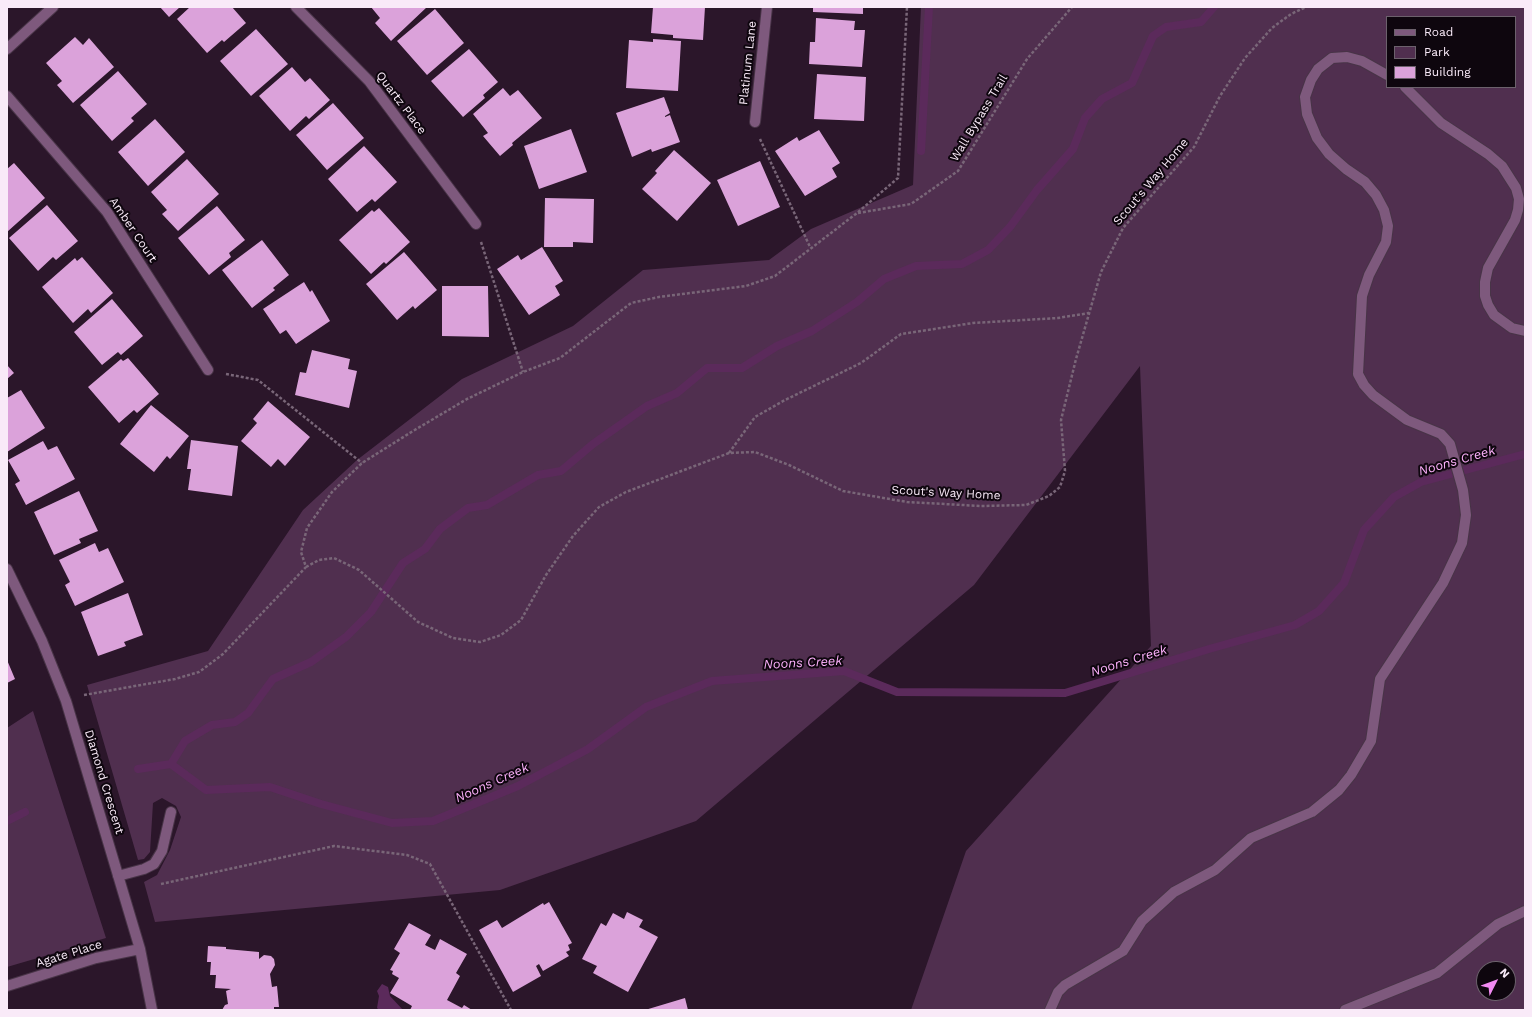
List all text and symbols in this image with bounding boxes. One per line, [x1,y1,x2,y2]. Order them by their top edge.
legend [1386,16,1516,88]
street label: Platinum Lane [736,20,760,106]
text: Road [1424,25,1453,39]
text: Park [1424,45,1450,59]
text: Building [1424,65,1471,79]
street label: Quartz Place [373,69,429,137]
street label: Wall Bypass Trail [947,72,1011,164]
street label: Scout's Way Home [1110,136,1192,228]
street label: Amber Court [106,195,160,265]
water label: Noons Creek [1417,443,1497,479]
street label: Scout's Way Home [891,483,1001,503]
water label: Noons Creek [1089,642,1169,680]
water label: Noons Creek [763,653,843,673]
street label: Diamond Crescent [81,728,127,836]
water label: Noons Creek [453,760,531,806]
street label: Agate Place [34,937,104,971]
north arrow [1476,961,1516,1001]
text: N [1497,966,1512,981]

